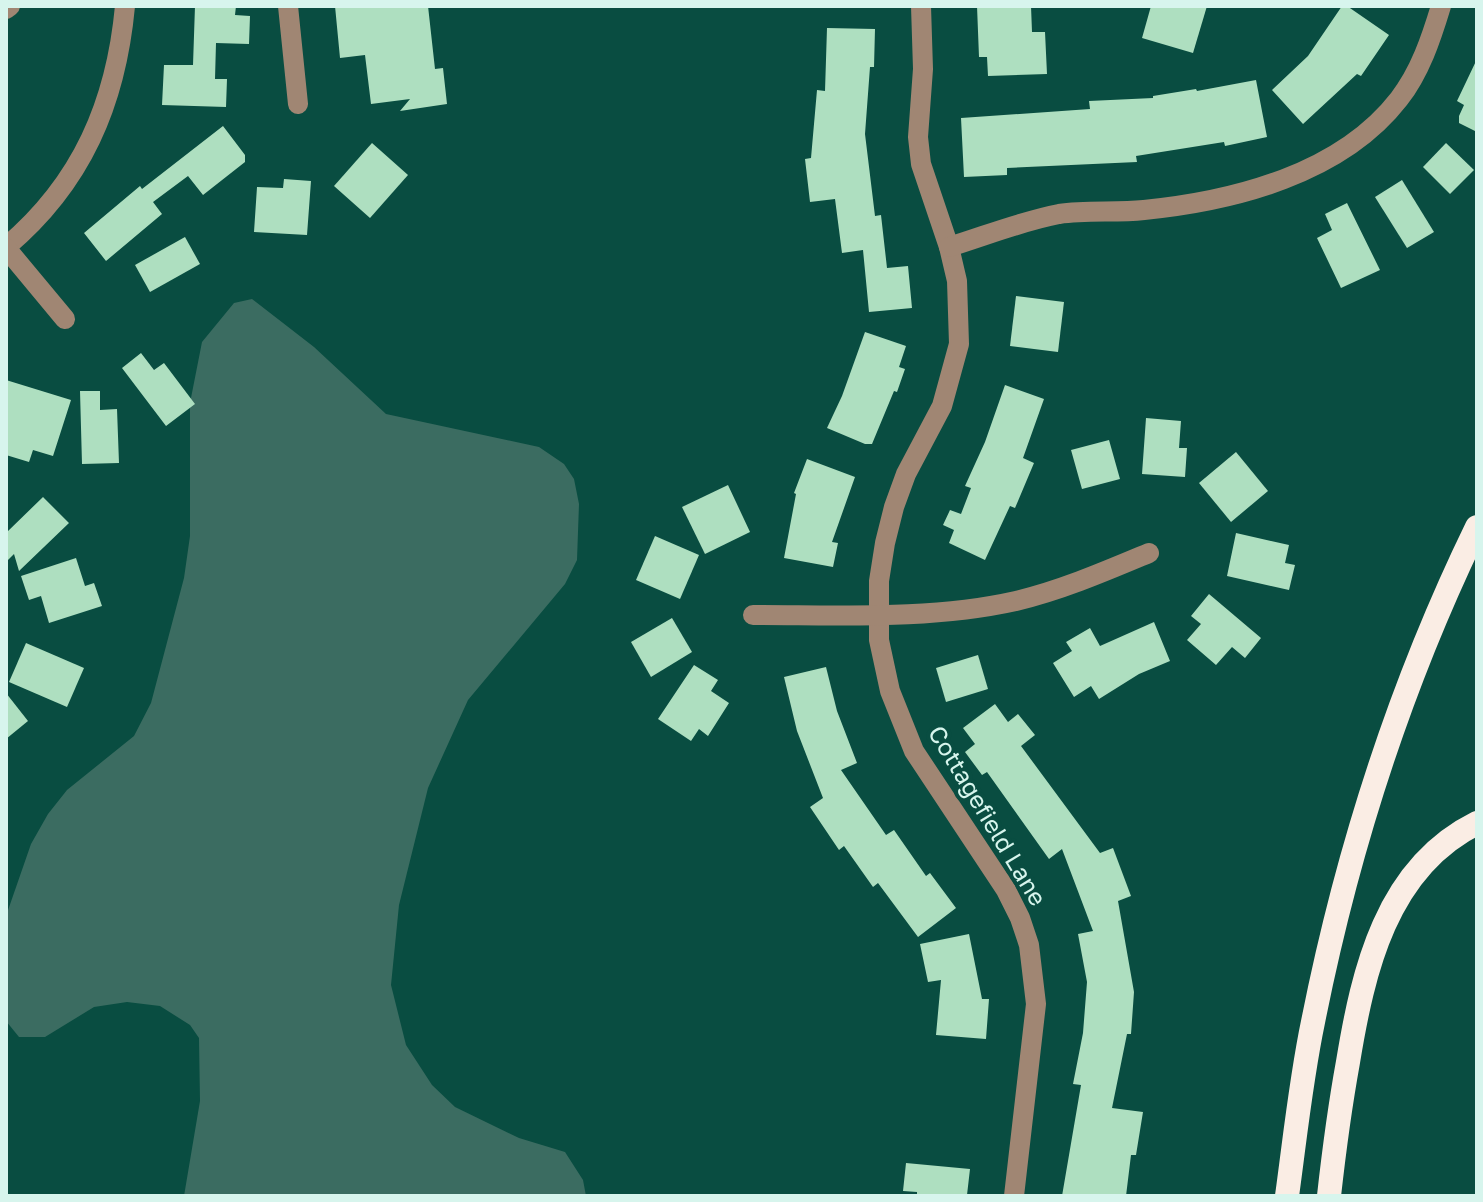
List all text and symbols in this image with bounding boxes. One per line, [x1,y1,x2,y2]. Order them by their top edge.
street label: Cottagefield Lane [923,720,1054,911]

